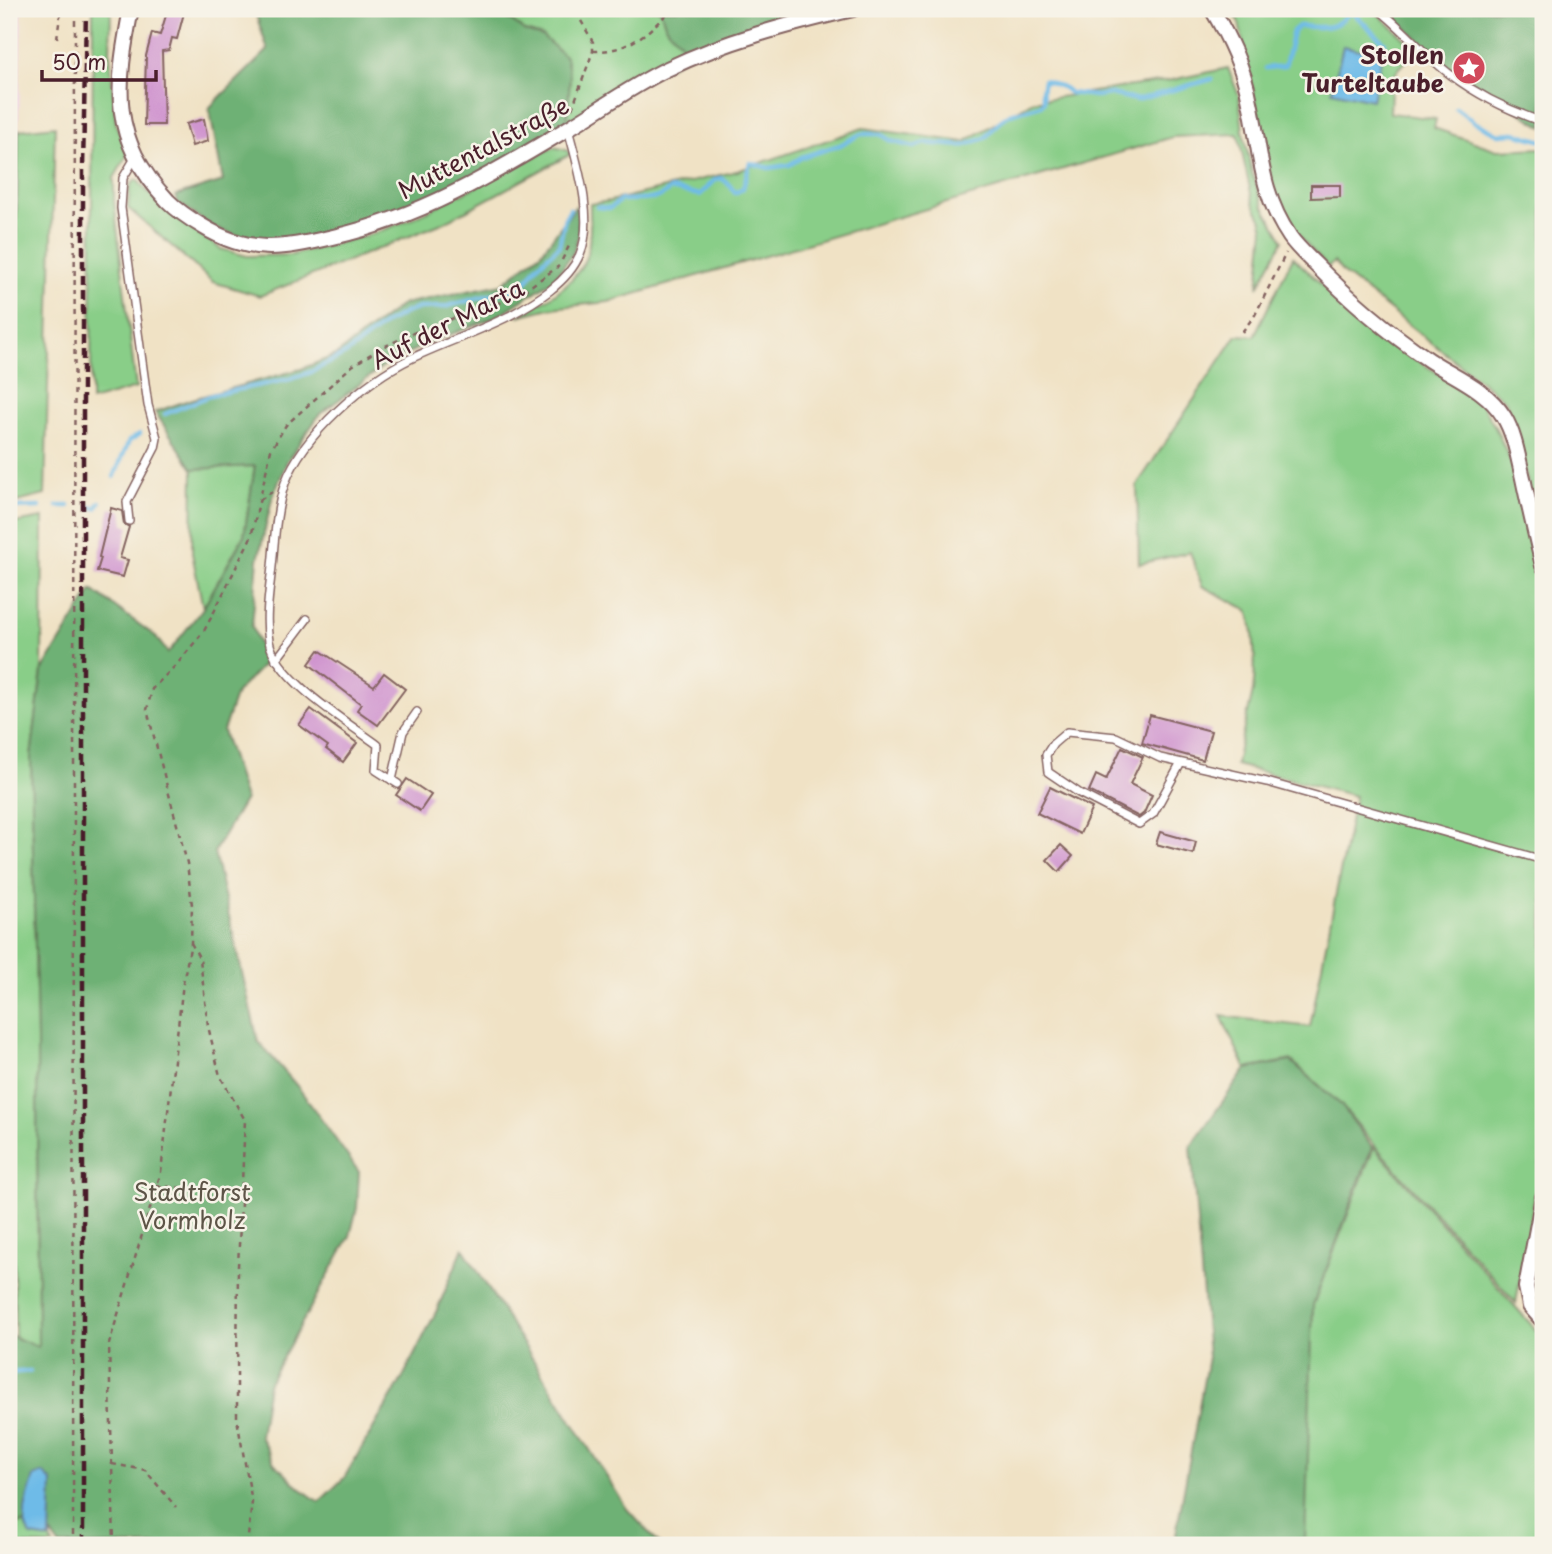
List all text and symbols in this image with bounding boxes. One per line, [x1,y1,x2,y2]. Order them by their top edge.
place label: Stollen Turteltaube [1301,36,1444,100]
scale bar [42,38,156,82]
text: 50 m [52,45,106,77]
place icon: Stollen Turteltaube [1450,49,1488,87]
street label: Muttentalstraße [391,87,575,207]
street label: Auf der Marta [364,269,530,377]
park label: Stadtforst Vormholz [133,1173,251,1237]

